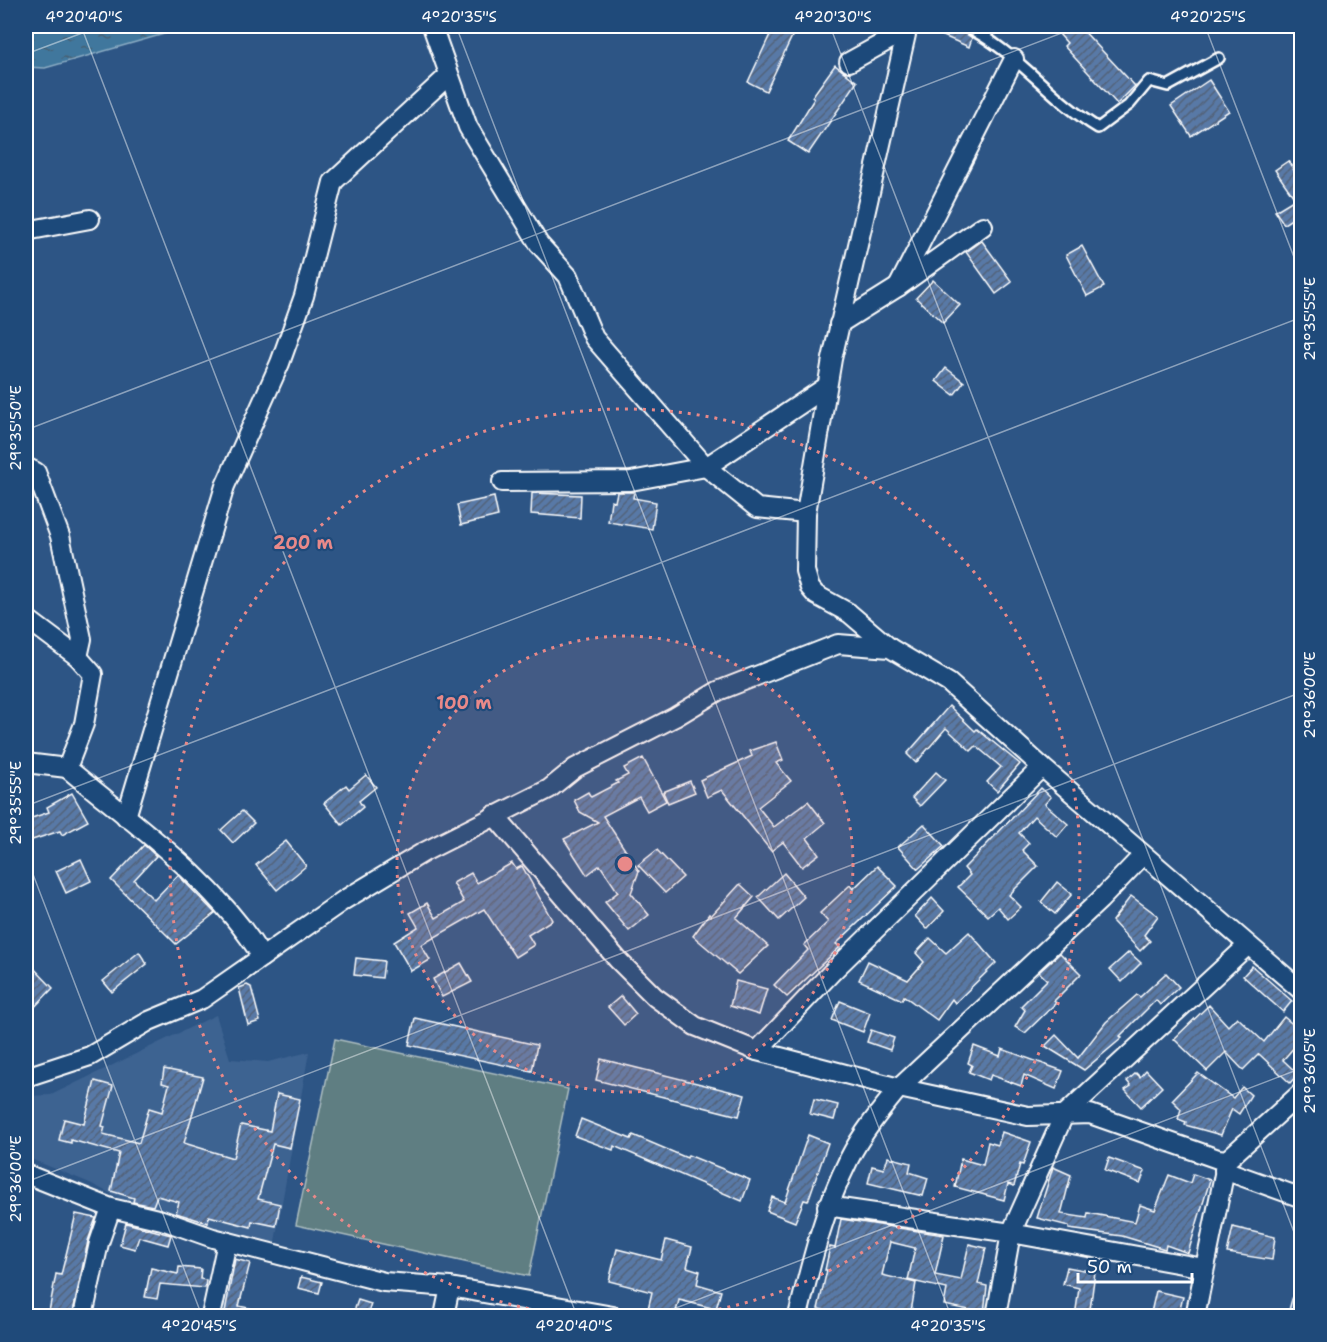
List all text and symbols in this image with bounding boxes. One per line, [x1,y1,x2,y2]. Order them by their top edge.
text: 4°20'40"S [45,7,123,27]
text: 4°20'35"S [421,7,497,27]
text: 4°20'30"S [794,7,872,27]
text: 4°20'25"S [1170,7,1246,27]
text: 29°35'55"E [1300,277,1320,361]
text: 29°35'50"E [6,385,26,471]
text: 200 m [273,531,334,555]
text: 29°36'00"E [1300,651,1320,739]
text: 100 m [436,691,492,715]
text: 29°35'55"E [6,761,26,845]
centre of rings [615,854,635,874]
text: 29°36'05"E [1300,1028,1320,1114]
text: 29°36'00"E [6,1135,26,1223]
scale bar [1078,1246,1192,1284]
text: 50 m [1087,1255,1132,1279]
text: 4°20'45"S [161,1316,237,1336]
text: 4°20'40"S [535,1316,613,1336]
text: 4°20'35"S [910,1316,986,1336]

